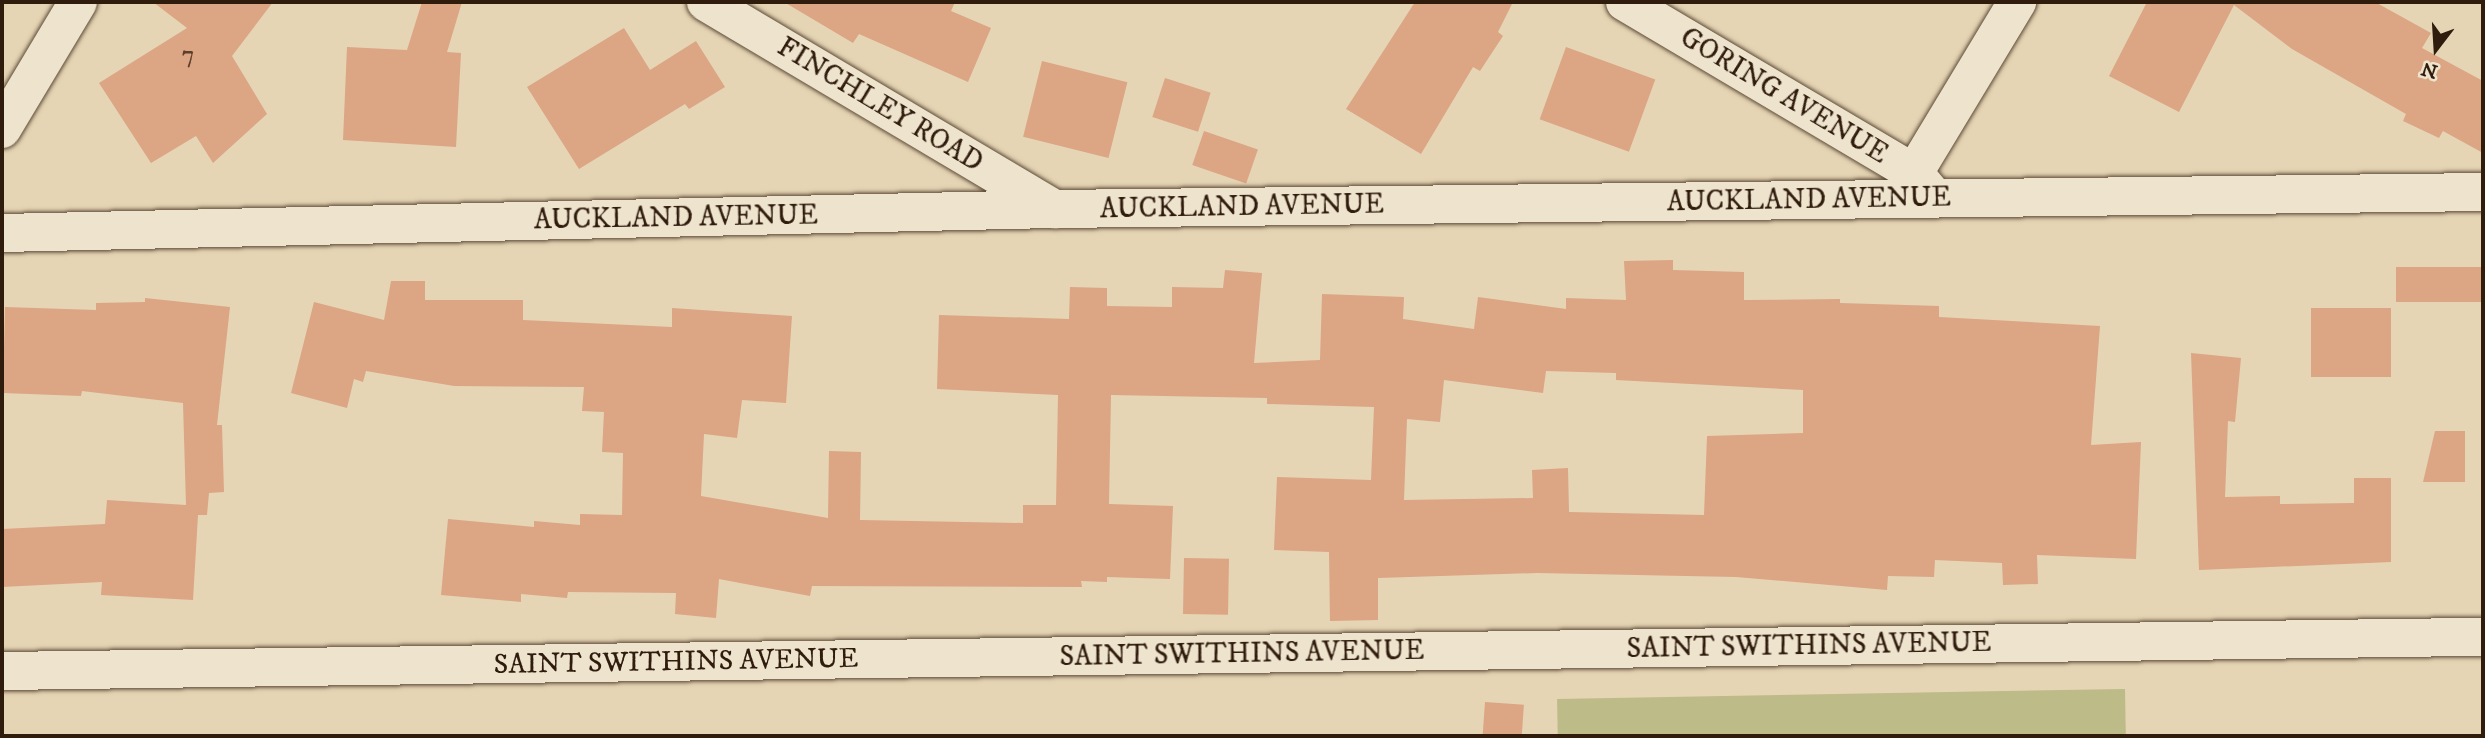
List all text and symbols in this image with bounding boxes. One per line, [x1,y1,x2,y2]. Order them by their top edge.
north arrow [2401,14,2471,84]
street label: GORING AVENUE [1674,21,1894,171]
street label: FINCHLEY ROAD [771,30,989,180]
house number: 7 [182,42,194,70]
text: N [2419,56,2441,83]
street label: AUCKLAND AVENUE [1667,181,1951,219]
street label: AUCKLAND AVENUE [1100,188,1384,226]
street label: AUCKLAND AVENUE [534,199,818,237]
street label: SAINT SWITHINS AVENUE [1626,626,1992,666]
street label: SAINT SWITHINS AVENUE [1059,634,1425,674]
street label: SAINT SWITHINS AVENUE [493,642,859,682]

